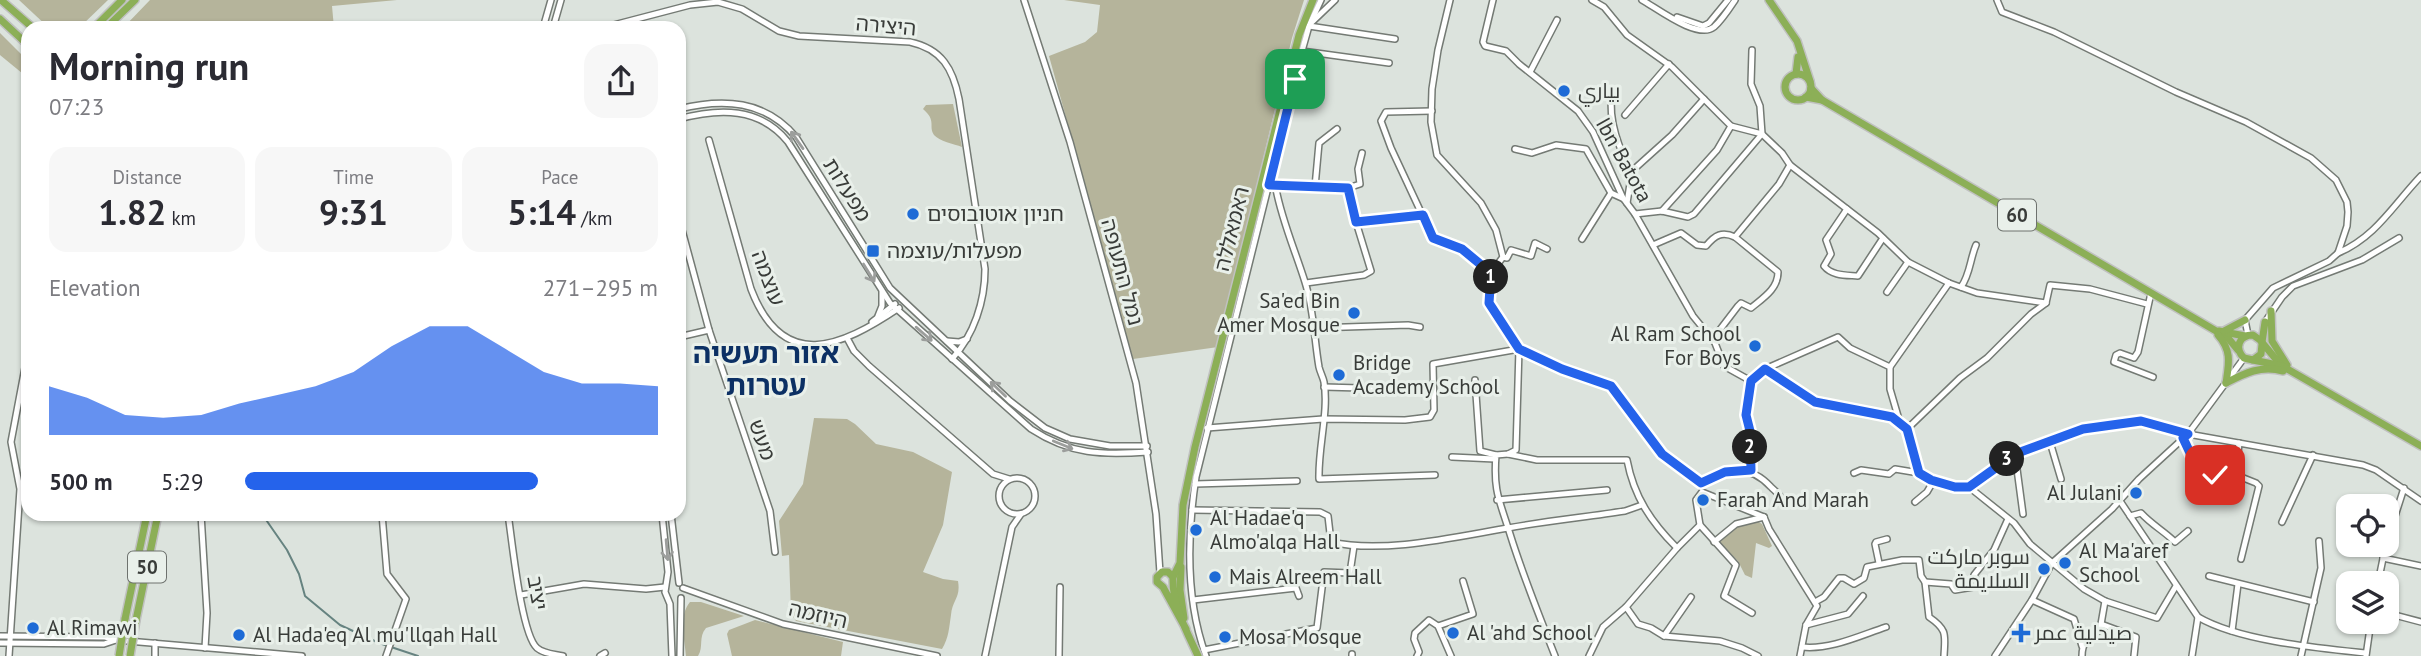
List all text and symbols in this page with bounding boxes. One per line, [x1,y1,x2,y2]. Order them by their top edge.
street label: היצירה [855,9,917,42]
text: Morning run [49,41,249,90]
button: share [584,44,658,118]
pin [1265,49,1325,109]
icon: arrive [1276,60,1314,98]
place label: بياري [1578,77,1620,107]
marker: بياري [1556,83,1572,99]
text: 07:23 [49,92,104,121]
street label: Ibn Batota [1590,113,1659,207]
one-way arrow [790,131,804,150]
street label: מפעלות [817,153,877,227]
text: Distance [112,165,182,189]
text: Time [333,165,374,189]
text: Pace [541,165,578,189]
street label: ראמאללה [1208,184,1255,274]
text: 1.82 [98,189,166,235]
text: 9:31 [319,189,388,235]
text: 5:14 [507,189,576,235]
place label: חניון אוטובוסים [927,200,1064,227]
road number: 60 [1998,200,2036,230]
text: km [166,206,196,230]
text: /km [576,206,612,230]
marker: חניון אוטובוסים [905,206,921,222]
street label: נמל התעופה [1095,216,1150,328]
place label: מפעלות/עוצמה [887,237,1022,264]
marker: מפעלות/עוצמה [865,243,881,259]
street label: עוצמה [746,246,791,309]
pin: 1 [1474,260,1508,294]
one-way arrow [863,262,877,282]
text: 1 [1485,264,1496,288]
text: Elevation [49,273,141,302]
text: 271–295 m [543,273,658,302]
place label: Sa'ed Bin Amer Mosque [1217,287,1340,338]
marker: Sa'ed Bin Amer Mosque [1346,305,1362,321]
place label: Al Ram School For Boys [1611,320,1741,371]
one-way arrow [915,326,933,342]
district label: אזור תעשיה עטרות [693,334,839,403]
marker: Al Ram School For Boys [1747,338,1763,354]
place label: Bridge Academy School [1353,349,1499,400]
marker: Bridge Academy School [1331,367,1347,383]
one-way arrow [989,381,1007,397]
street label: מעש [743,416,782,464]
pin: 2 [1732,430,1768,464]
text: 2 [1744,434,1755,458]
one-way arrow [1052,440,1073,453]
pin: 3 [1990,442,2024,476]
pin [2185,445,2245,505]
text: 3 [2001,446,2012,470]
icon: check [2196,456,2234,494]
text: 500 m [49,467,112,496]
text: 5:29 [161,467,204,496]
place label: Al Julani [2047,479,2122,506]
marker: Al Julani [2128,485,2144,501]
place label: Farah And Marah [1717,486,1869,513]
marker: Farah And Marah [1695,492,1711,508]
map controls [2336,494,2399,634]
button: locate [2336,494,2399,557]
place label: Al Hadae'q Almo'alqa Hall [1210,504,1340,555]
marker: Al Hadae'q Almo'alqa Hall [1188,522,1204,538]
place label: Al Ma'aref School [2079,537,2169,588]
one-way arrow [660,538,673,560]
place label: سوبر ماركت السلايمة [1927,543,2030,594]
road number: 50 [128,552,166,582]
marker: Al Ma'aref School [2057,555,2073,571]
marker: سوبر ماركت السلايمة [2036,561,2052,577]
place label: Mais Alreem Hall [1229,563,1382,590]
marker: Mais Alreem Hall [1207,569,1223,585]
button: layers [2336,571,2399,634]
street label: יציב [521,574,554,612]
street label: היוזמה [786,595,850,634]
place label: Al Rimawi [47,614,138,641]
place label: Al 'ahd School [1467,619,1592,646]
place label: صيدلية عمر [2034,619,2132,646]
marker: Al Rimawi [25,620,41,636]
place label: Al Hada'eq Al mu'llqah Hall [253,621,497,648]
place label: Mosa Mosque [1239,623,1362,650]
marker: Al 'ahd School [1445,625,1461,641]
marker: صيدلية عمر [2013,625,2029,641]
marker: Al Hada'eq Al mu'llqah Hall [231,627,247,643]
marker: Mosa Mosque [1217,629,1233,645]

